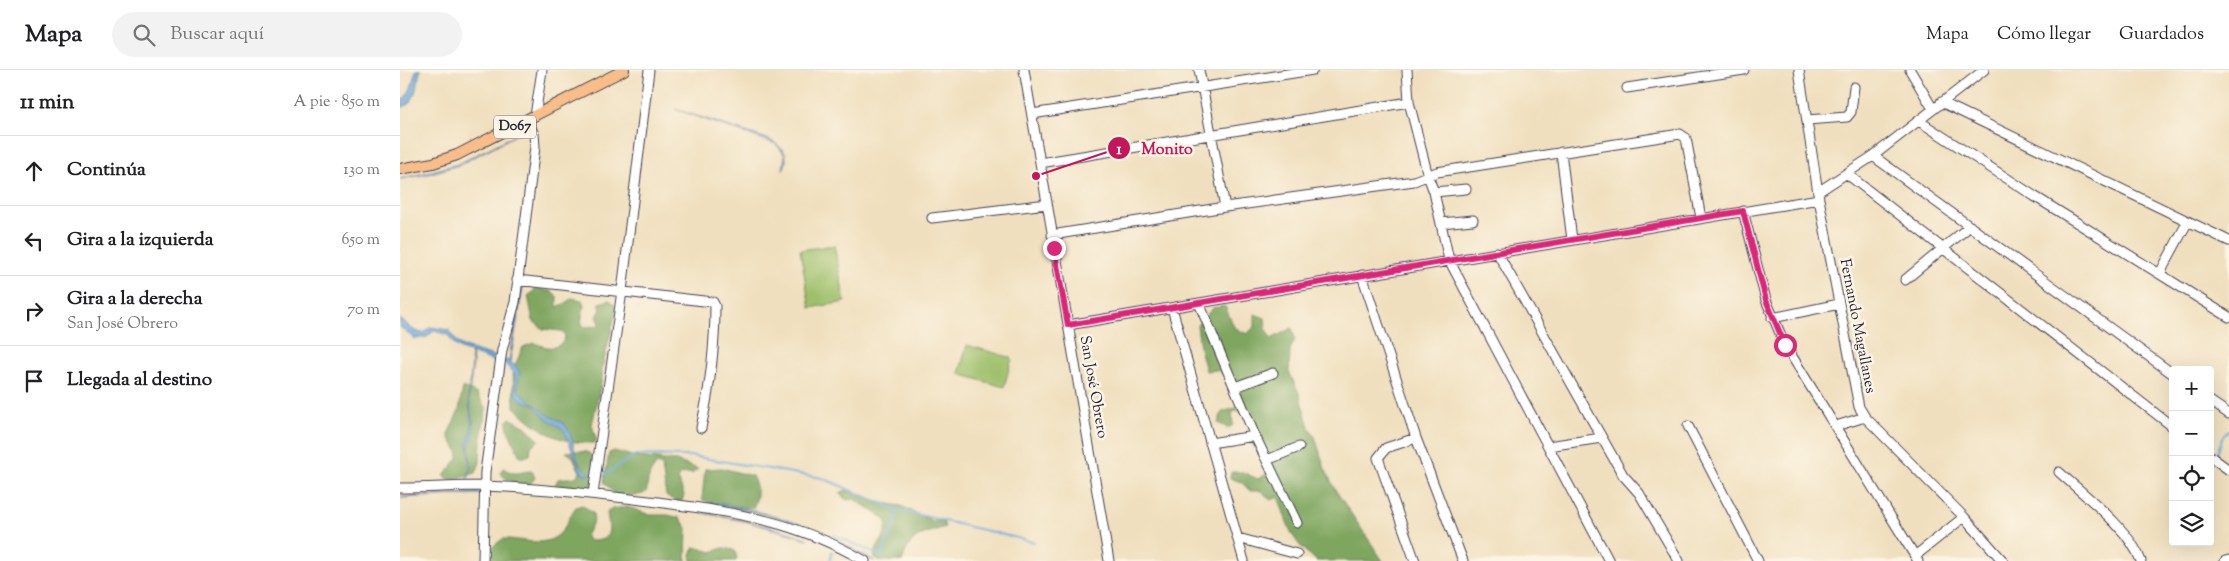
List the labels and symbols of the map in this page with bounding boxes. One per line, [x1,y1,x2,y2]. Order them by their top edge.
road number: D067 [494,116,536,138]
callout: Monito [1107,133,1203,164]
text: Monito [1141,139,1193,162]
text: 1 [1116,140,1122,161]
route end [1043,237,1066,260]
street label: Fernando Magallanes [1834,257,1880,395]
street label: San José Obrero [1074,334,1112,440]
route start [1774,334,1797,357]

